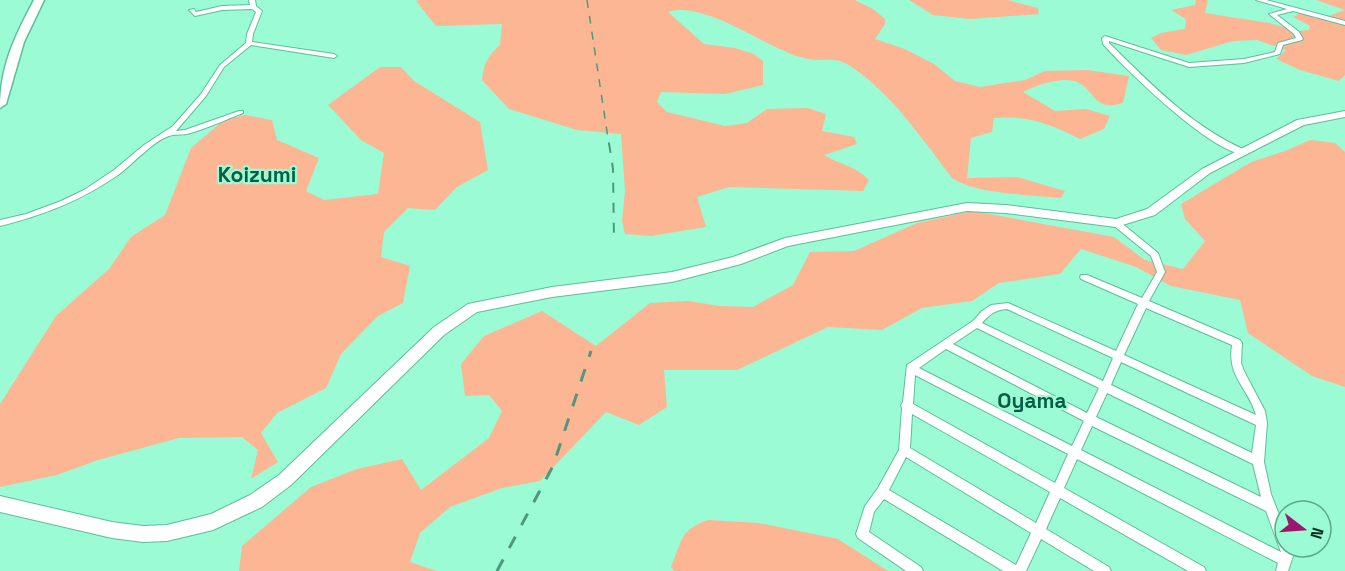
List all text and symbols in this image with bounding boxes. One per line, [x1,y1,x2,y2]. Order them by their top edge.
district label: Koizumi [218,161,296,188]
district label: Oyama [997,387,1067,414]
north arrow [1273,499,1333,559]
text: N [1305,525,1328,541]

